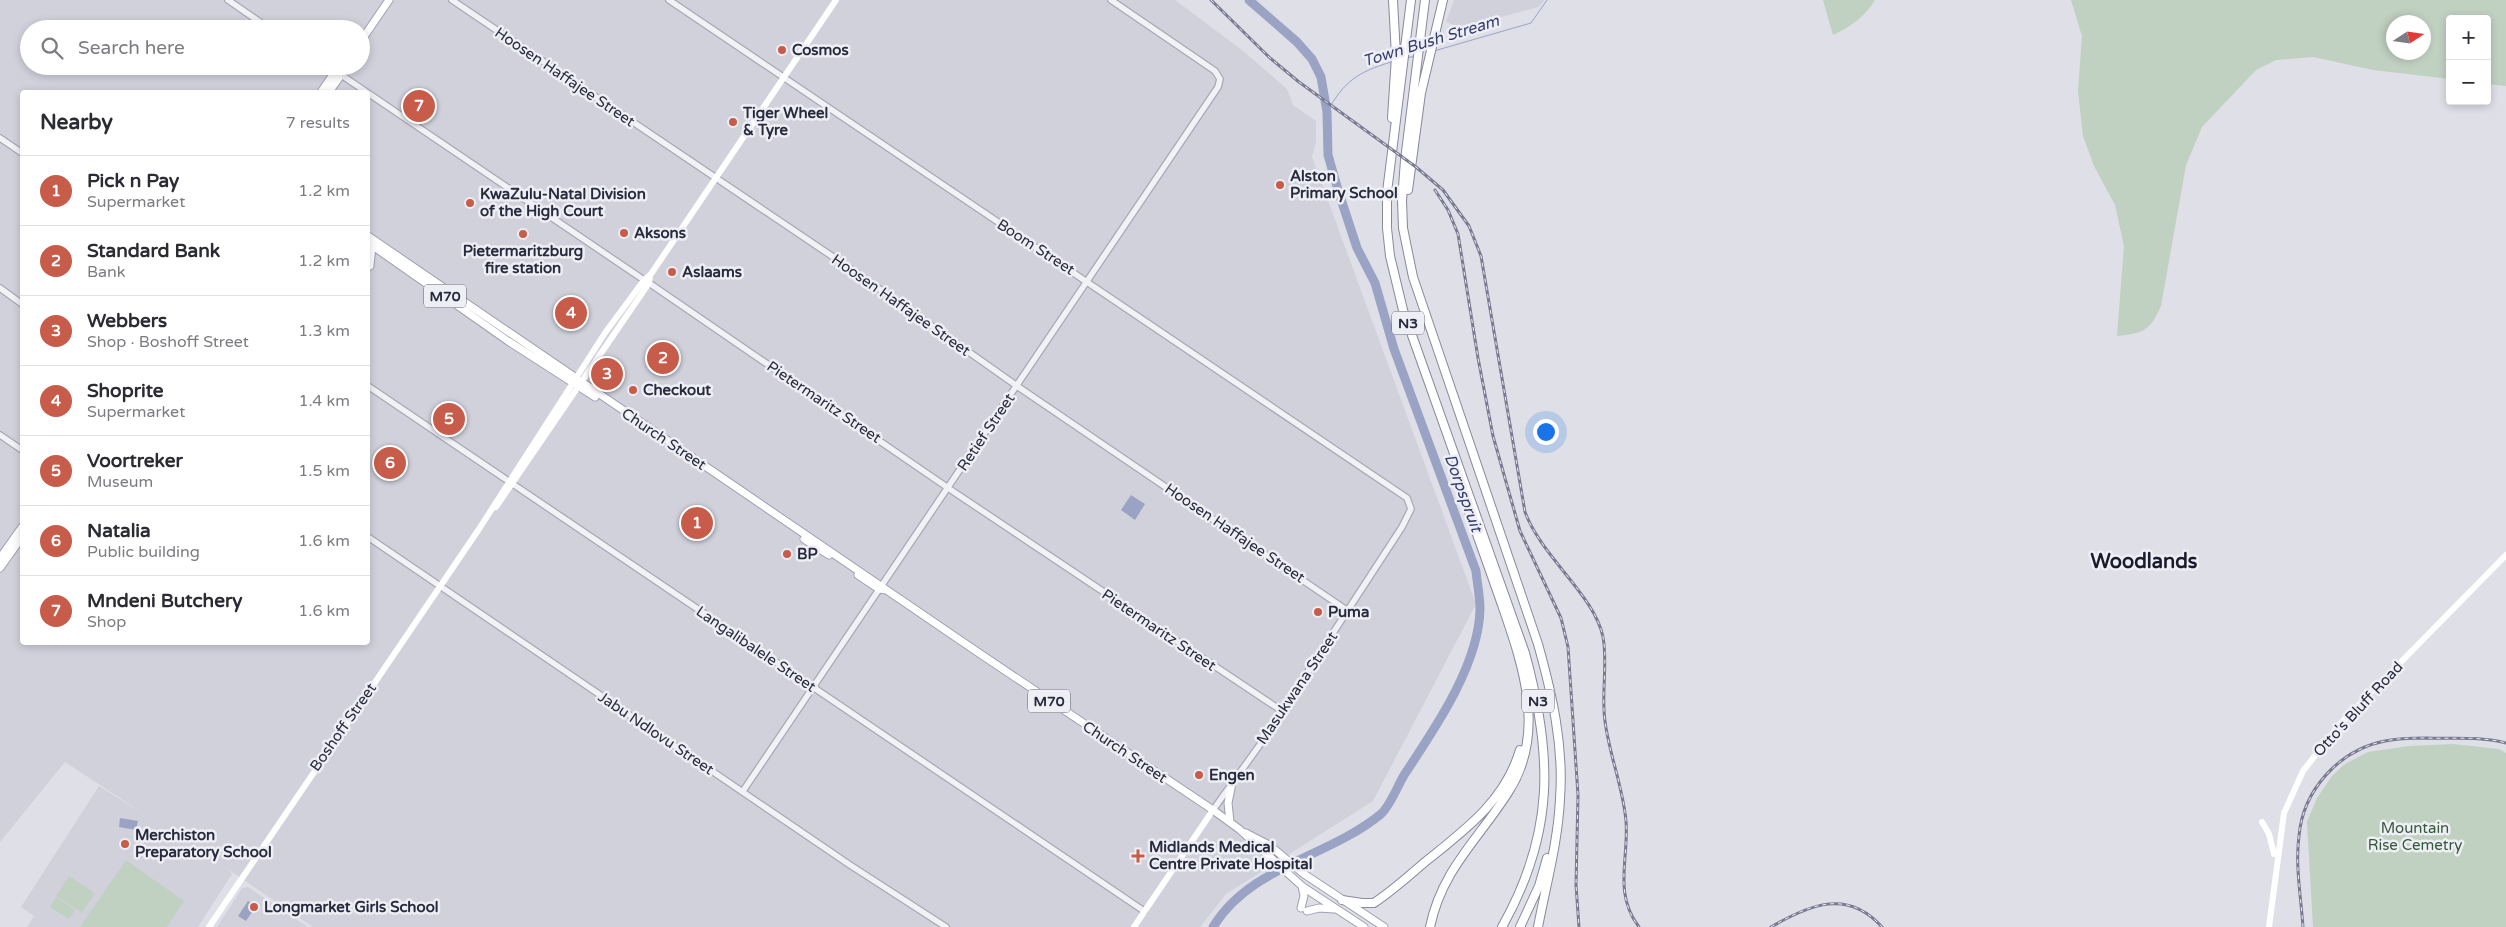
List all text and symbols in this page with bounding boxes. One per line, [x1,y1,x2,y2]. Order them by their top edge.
water label: Town Bush Stream [1360,11,1502,71]
north arrow [2386,15,2431,60]
map controls [2446,15,2491,105]
button: + [2446,15,2491,60]
search box [20,20,370,75]
street label: Hoosen Haffajee Street [492,23,639,131]
icon: search [38,34,66,62]
text: Search here [78,37,185,59]
place label: Cosmos [792,41,849,59]
marker: Cosmos [776,44,788,56]
button: − [2446,60,2491,105]
pin: 7 [403,87,435,125]
place label: Tiger Wheel & Tyre [742,104,828,140]
text: Nearby [40,110,113,135]
text: 7 results [286,113,350,133]
marker: Tiger Wheel & Tyre [727,116,739,128]
place label: Alston Primary School [1290,167,1398,203]
text: Pick n Pay [87,170,179,192]
marker: Alston Primary School [1274,179,1286,191]
text: 1 [51,181,61,201]
text: 1.2 km [298,181,350,201]
place label: KwaZulu-Natal Division of the High Court [480,185,646,221]
text: Supermarket [87,192,185,212]
marker: KwaZulu-Natal Division of the High Court [464,197,476,209]
street label: Boom Street [994,215,1078,279]
place label: Aksons [634,224,686,242]
marker: Aksons [618,227,630,239]
marker: Pietermaritzburg fire station [517,228,529,240]
text: Standard Bank [87,240,220,262]
place label: Pietermaritzburg fire station [463,242,583,277]
street label: Hoosen Haffajee Street [828,250,974,360]
text: 2 [51,251,61,271]
text: 1.2 km [298,251,350,271]
text: Bank [87,262,126,282]
place label: Aslaams [682,263,742,281]
marker: Aslaams [666,266,678,278]
road number: M70 [424,284,466,308]
pin: 4 [555,294,587,332]
text: Webbers [87,310,167,332]
road number: N3 [1392,312,1424,334]
text: 3 [51,321,61,341]
text: 1.3 km [298,321,350,341]
text: Shop · Boshoff Street [87,332,249,352]
pin: 2 [647,339,679,377]
pin: 3 [591,355,623,393]
street label: Pietermaritz Street [764,357,885,447]
text: Shoprite [87,380,164,402]
place label: Checkout [643,381,711,399]
marker: Checkout [627,384,639,396]
street label: Retief Street [953,390,1019,474]
text: 4 [51,391,61,411]
text: 1.4 km [298,391,350,411]
pin: 5 [433,400,465,438]
text: Supermarket [87,402,185,422]
street label: Church Street [618,404,710,474]
your location [1533,419,1559,445]
pin: 6 [374,444,406,482]
text: Voortreker [87,450,183,472]
water label: Dorpspruit [1440,451,1487,536]
text: 5 [51,461,61,481]
text: 1.5 km [298,461,350,481]
text: Museum [87,472,153,492]
street label: Hoosen Haffajee Street [1162,479,1309,587]
pin: 1 [681,504,713,542]
text: Natalia [87,520,151,542]
text: 6 [51,531,61,551]
text: 1.6 km [298,531,350,551]
text: Public building [87,542,200,562]
place label: BP [797,545,817,563]
marker: BP [781,548,793,560]
district label: Woodlands [2091,550,2198,574]
street label: Pietermaritz Street [1099,585,1220,675]
text: Mndeni Butchery [87,590,242,612]
text: 7 [51,601,61,621]
text: 1.6 km [298,601,350,621]
street label: Langalibalele Street [693,602,820,696]
place label: Puma [1328,603,1369,621]
marker: Puma [1312,606,1324,618]
text: Shop [87,612,126,632]
street label: Masukwana Street [1253,628,1342,748]
street label: Otto's Bluff Road [2309,658,2407,760]
street label: Boshoff Street [306,679,380,774]
street label: Jabu Ndlovu Street [595,688,718,779]
road number: M70 [1028,689,1070,712]
road number: N3 [1522,689,1554,712]
street label: Church Street [1079,717,1171,787]
place label: Engen [1209,766,1255,785]
marker: Engen [1193,769,1205,781]
park label: Mountain Rise Cemetry [2368,819,2462,854]
place label: Merchiston Preparatory School [135,826,272,862]
marker: Merchiston Preparatory School [119,838,131,850]
place label: Midlands Medical Centre Private Hospital [1149,838,1312,874]
marker: Midlands Medical Centre Private Hospital [1131,849,1145,863]
place label: Longmarket Girls School [264,898,438,917]
marker: Longmarket Girls School [248,901,260,913]

